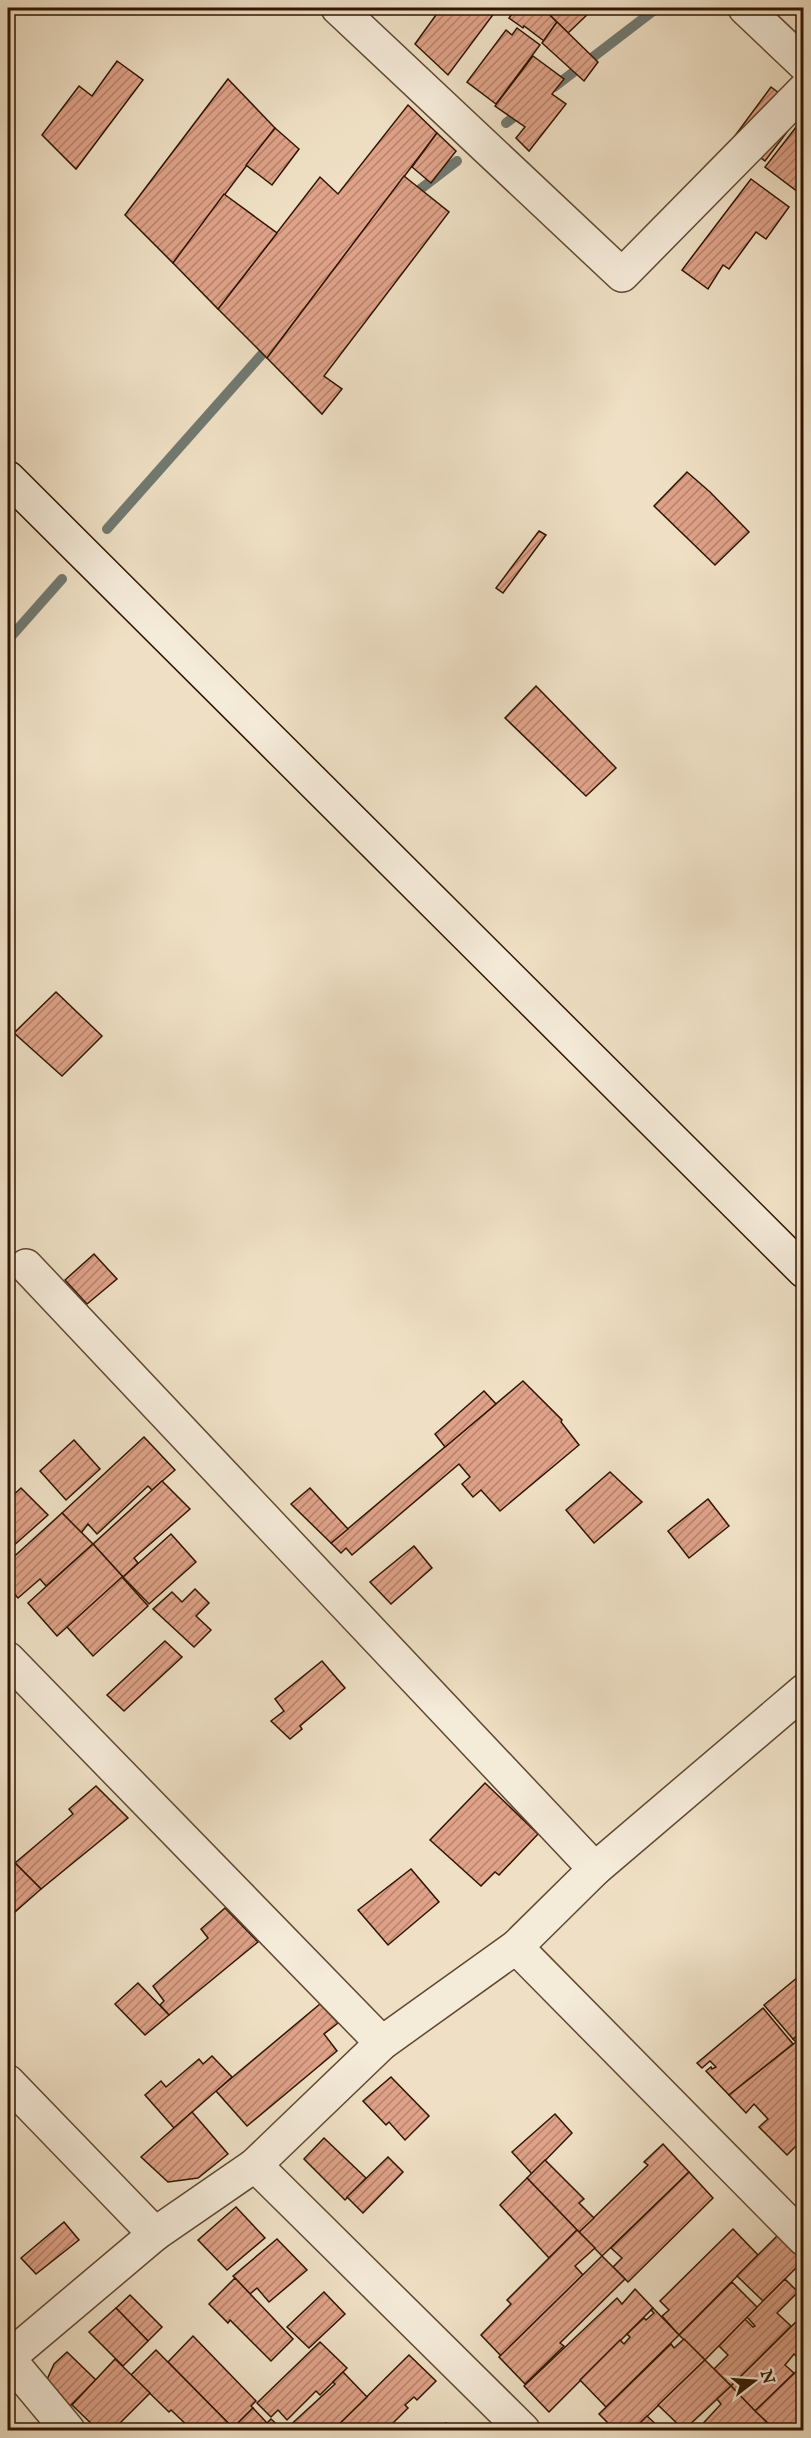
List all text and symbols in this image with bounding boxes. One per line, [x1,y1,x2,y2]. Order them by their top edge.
north arrow [724,2351,784,2411]
text: N [755,2367,778,2387]

